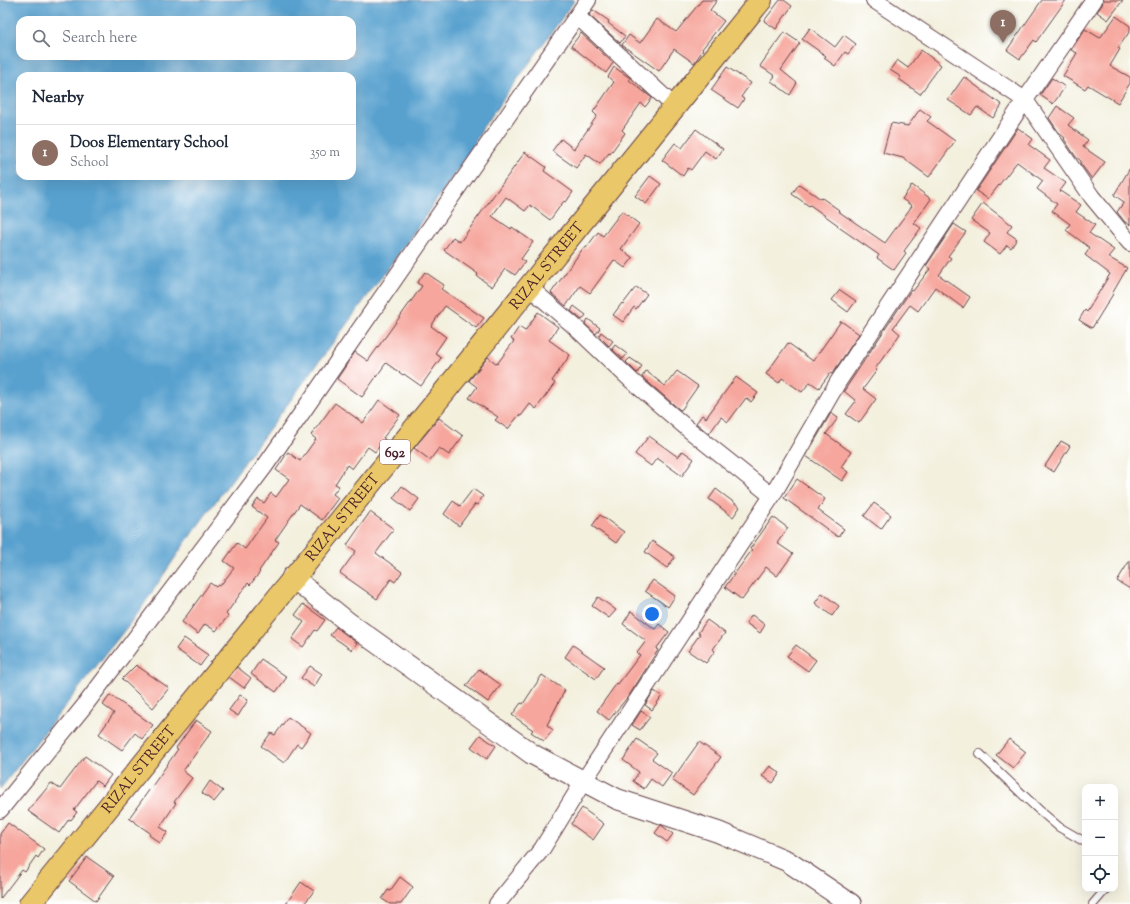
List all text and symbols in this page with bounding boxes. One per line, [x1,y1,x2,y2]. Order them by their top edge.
pin: 1 [990,10,1016,43]
search box [16,16,356,60]
icon: search [30,27,52,49]
text: Search here [62,28,137,49]
text: Nearby [32,86,84,110]
text: Doos Elementary School [70,133,228,154]
text: 1 [43,144,47,162]
text: 350 m [310,144,340,162]
text: School [70,154,109,172]
street label: RIZAL STREET [505,218,590,315]
road number: 692 [380,440,410,464]
street label: RIZAL STREET [301,469,386,567]
your location [642,604,662,624]
street label: RIZAL STREET [98,721,182,819]
map controls [1082,784,1118,892]
button: + [1082,784,1118,820]
button: − [1082,820,1118,856]
button: locate [1082,856,1118,892]

